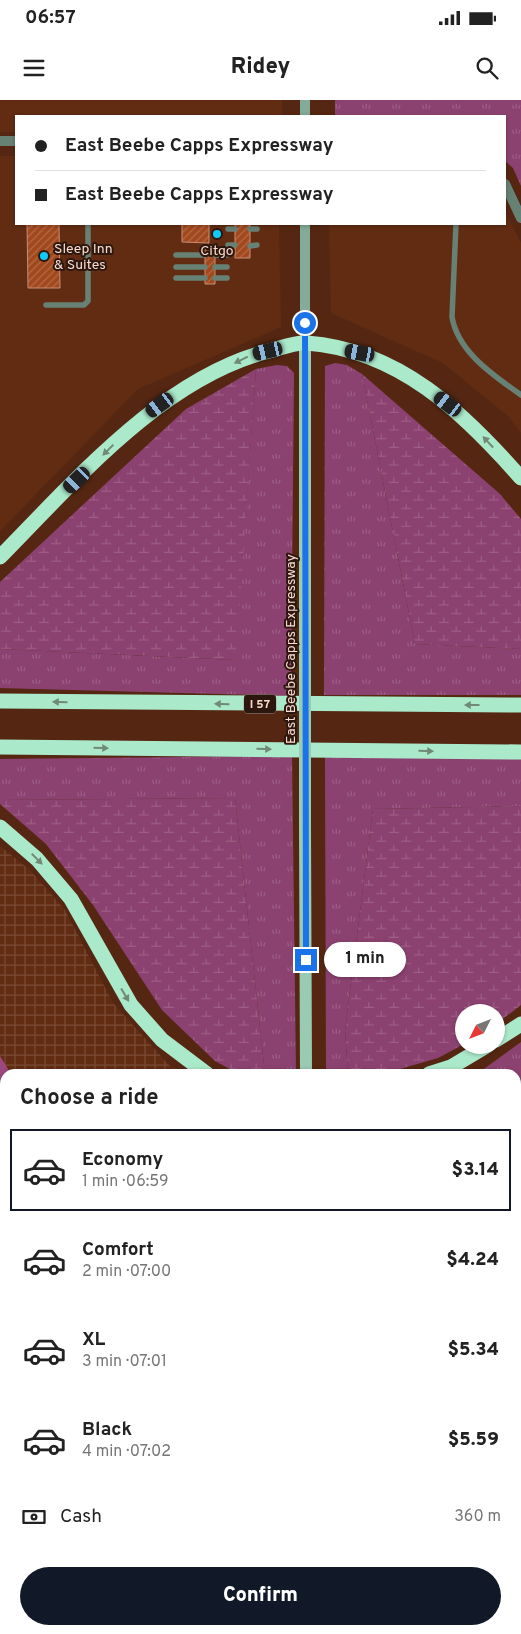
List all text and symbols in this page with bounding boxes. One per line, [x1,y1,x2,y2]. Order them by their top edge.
text: 06:57 [25,6,76,30]
icon: menu [20,54,48,82]
text: Ridey [231,54,290,81]
icon: search [473,54,501,82]
text: East Beebe Capps Expressway [65,134,333,158]
text: East Beebe Capps Expressway [65,183,333,207]
marker: Citgo [211,228,223,240]
place label: Sleep Inn & Suites [54,241,113,274]
place label: Citgo [200,243,234,260]
marker: Sleep Inn & Suites [38,250,50,262]
route start [294,312,316,334]
car [251,340,284,362]
car [343,343,376,363]
one-way arrow [234,356,248,364]
car [431,389,464,419]
car [143,390,176,420]
one-way arrow [482,437,494,449]
one-way arrow [102,444,114,456]
car [60,464,93,496]
street label: East Beebe Capps Expressway [283,554,300,744]
road number: I 57 [244,694,276,714]
one-way arrow [52,698,68,706]
one-way arrow [214,700,230,708]
one-way arrow [464,701,480,709]
one-way arrow [93,744,109,752]
one-way arrow [256,745,272,753]
one-way arrow [418,747,434,755]
one-way arrow [30,853,42,865]
callout: 1 min [324,942,406,978]
route end [295,949,317,971]
text: 1 min [345,949,385,969]
one-way arrow [121,988,130,1001]
north arrow [455,1004,505,1054]
map controls [455,1004,505,1054]
text: Choose a ride [20,1085,158,1112]
icon: car [22,1148,67,1193]
text: Economy [82,1148,163,1172]
text: $3.14 [452,1158,499,1182]
text: 1 min · 06:59 [82,1172,169,1192]
icon: car [22,1238,67,1283]
text: Comfort [82,1238,154,1262]
text: $4.24 [446,1248,499,1272]
text: 2 min · 07:00 [82,1262,171,1282]
icon: car [22,1328,67,1373]
text: XL [82,1328,105,1352]
text: $5.34 [447,1338,499,1362]
text: 3 min · 07:01 [82,1352,167,1372]
icon: car [22,1418,67,1463]
text: Black [82,1418,132,1442]
text: $5.59 [448,1428,499,1452]
text: 4 min · 07:02 [82,1442,171,1462]
icon: cash [20,1503,48,1531]
text: Cash [60,1505,102,1529]
text: 360 m [454,1507,501,1527]
button: Confirm [20,1567,501,1625]

